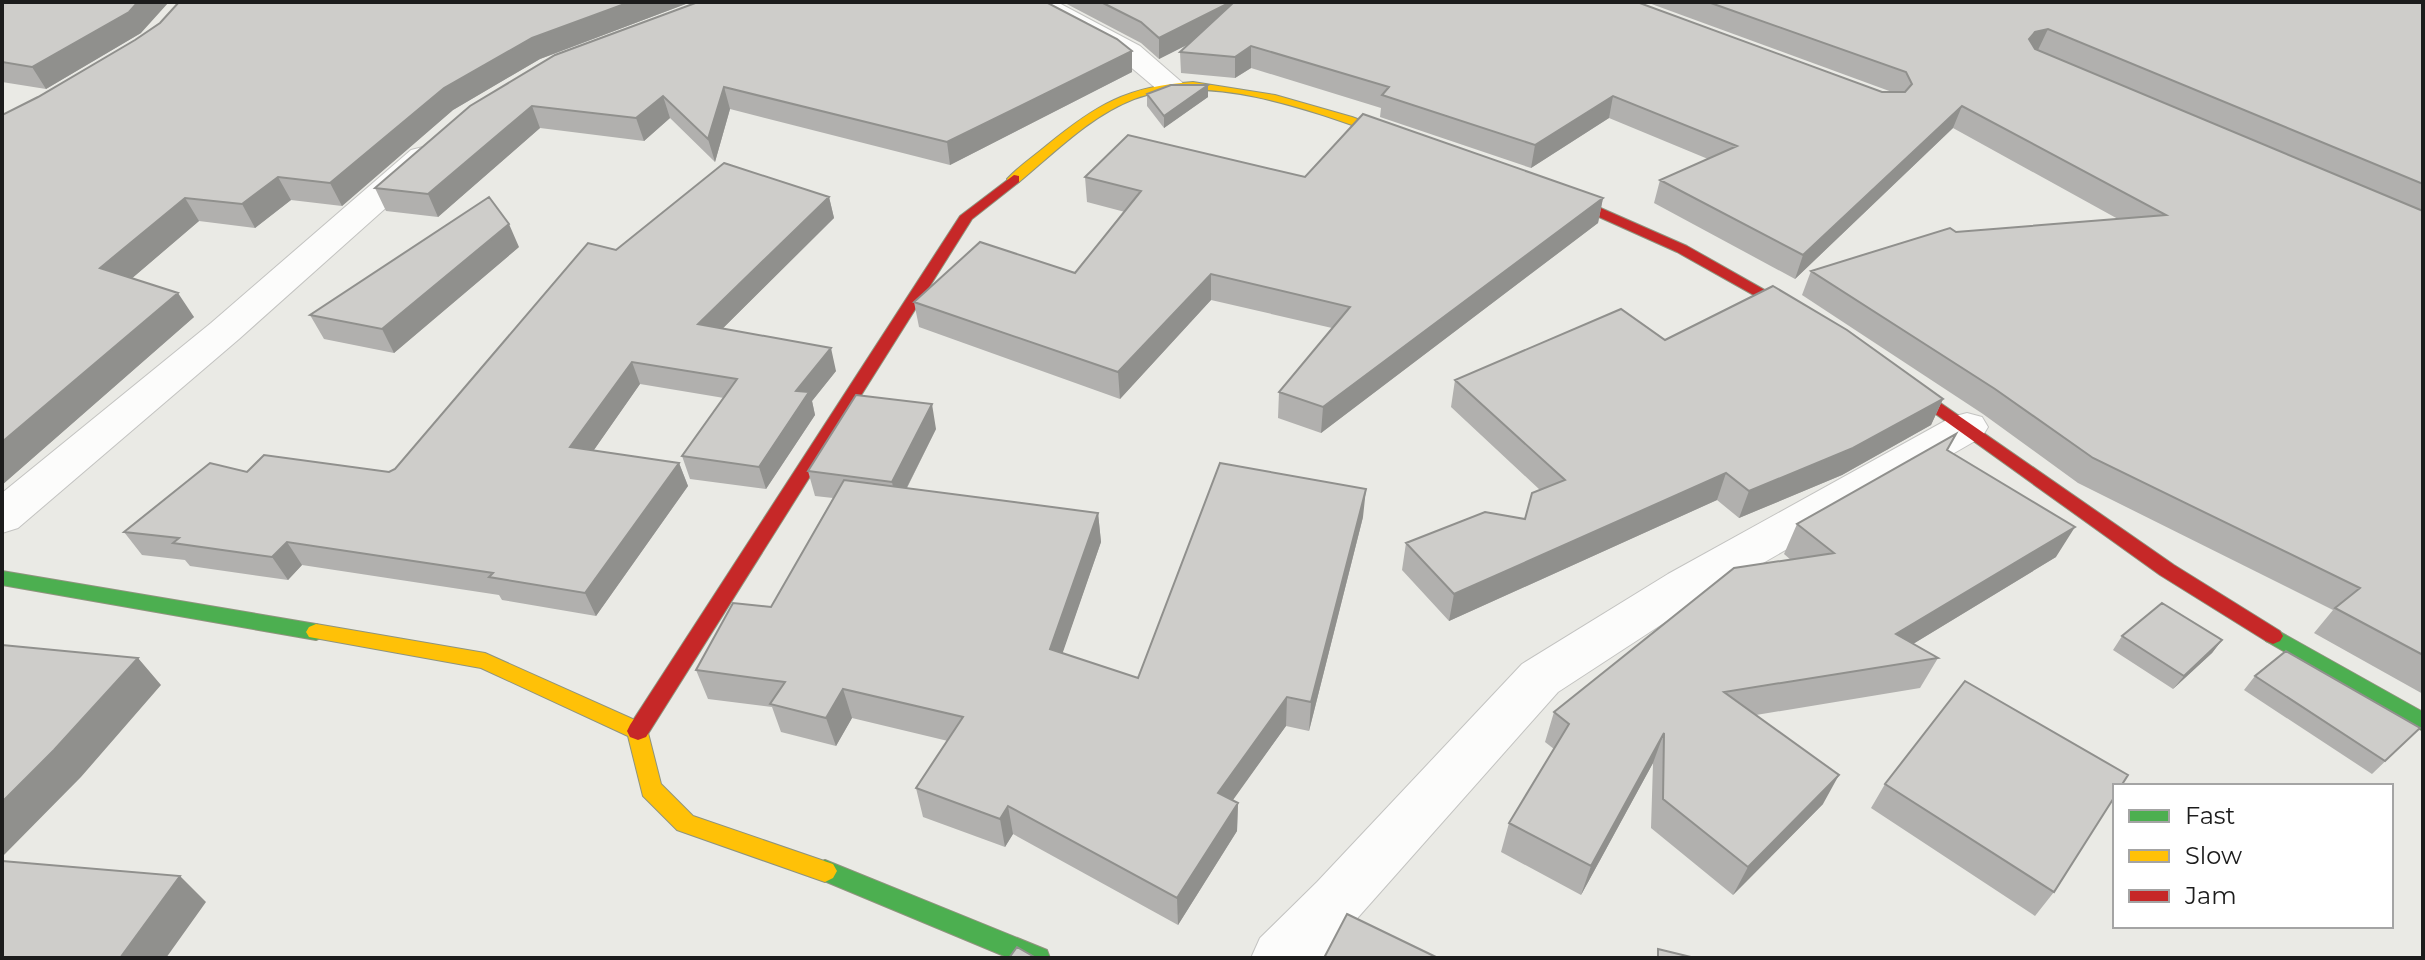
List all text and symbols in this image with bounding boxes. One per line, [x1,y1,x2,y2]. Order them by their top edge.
legend [2113,784,2393,928]
text: Fast [2185,801,2236,830]
text: Slow [2185,841,2242,870]
text: Jam [2184,881,2237,910]

